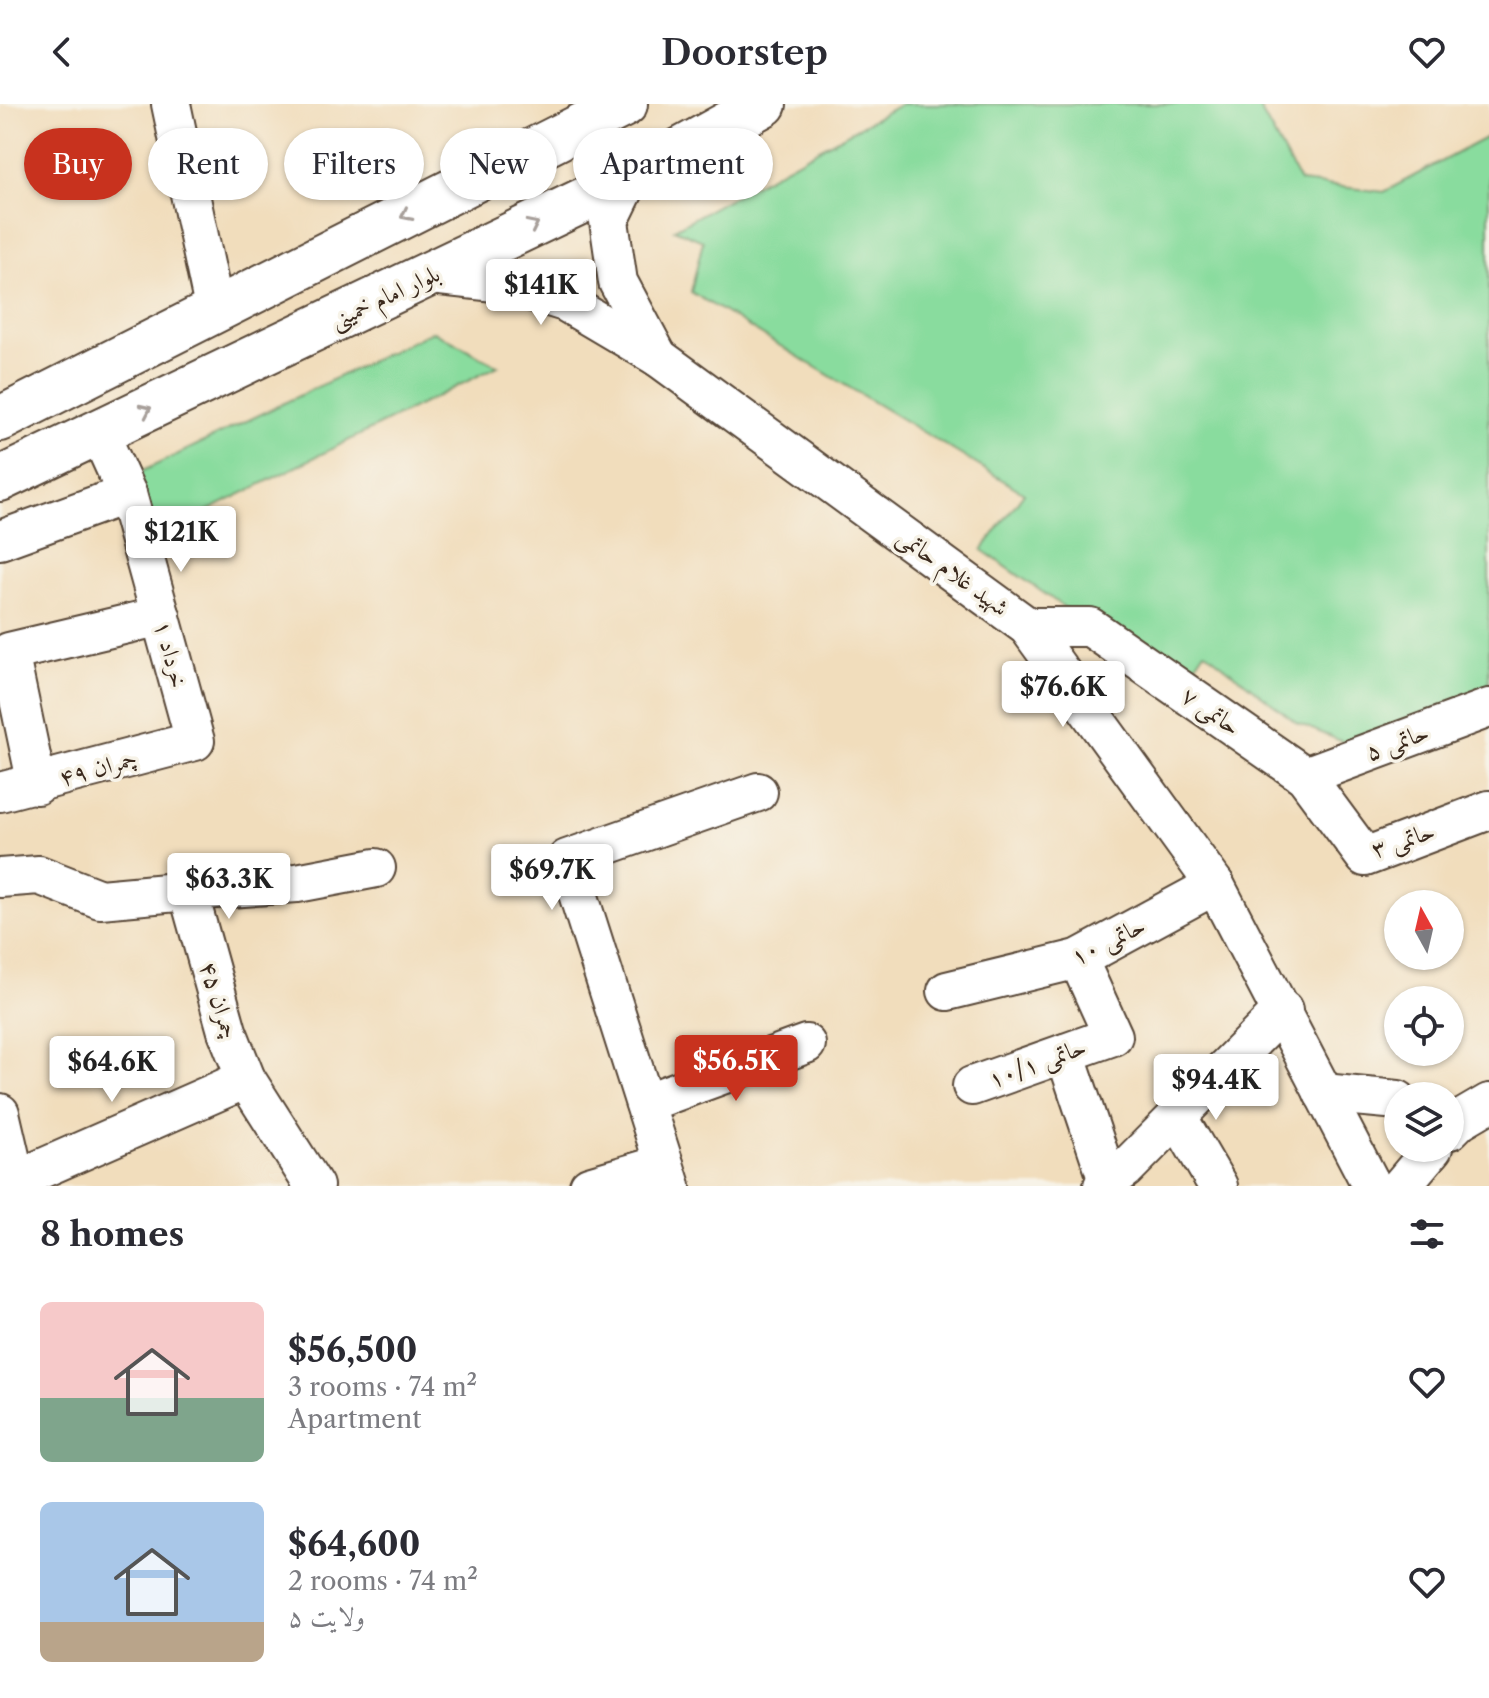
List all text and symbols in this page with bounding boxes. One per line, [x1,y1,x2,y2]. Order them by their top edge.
icon: back [40,30,84,74]
text: Doorstep [661,30,828,74]
icon: heart [1405,30,1449,74]
chip: Buy [24,128,132,200]
chip: Rent [148,128,268,200]
chip: Filters [284,128,424,200]
chip: New [440,128,557,200]
chip: Apartment [573,128,773,200]
one-way arrow [399,206,414,221]
one-way arrow [524,219,539,235]
street label: بلوار امام خمینی [325,259,447,341]
pin: $141K [485,259,597,327]
text: $141K [504,269,578,301]
one-way arrow [138,404,153,420]
pin: $121K [125,506,237,574]
text: $121K [144,516,218,548]
street label: شهید غلام حاتمی [888,521,1015,627]
street label: خرداد ۱ [149,617,194,691]
pin: $76.6K [998,661,1128,729]
text: $76.6K [1020,671,1106,703]
street label: حاتمی ۷ [1175,680,1246,744]
street label: حاتمی ۵ [1361,717,1433,769]
street label: چمران ۴۹ [56,743,140,793]
street label: حاتمی ۳ [1367,816,1439,866]
pin: $69.7K [487,844,617,912]
pin: $63.3K [164,853,294,921]
text: $69.7K [509,854,595,886]
text: $63.3K [185,863,273,895]
north arrow [1384,890,1464,970]
map controls [1384,890,1464,1162]
street label: حاتمی ۱۰ [1066,910,1151,974]
street label: چمران ۴۵ [193,958,245,1042]
button: locate [1384,986,1464,1066]
street label: حاتمی ۱۰/۱ [984,1031,1091,1096]
pin: $56.5K [671,1035,801,1103]
pin: $64.6K [47,1036,177,1104]
text: $56.5K [693,1045,779,1077]
text: $64.6K [68,1046,156,1078]
pin: $94.4K [1151,1054,1281,1122]
text: $94.4K [1172,1064,1260,1096]
button: layers [1384,1082,1464,1162]
icon: filters [1405,1212,1449,1256]
text: 8 homes [40,1213,184,1255]
text: $56,500 [288,1329,418,1371]
icon: home [104,1334,200,1430]
icon: heart [1405,1360,1449,1404]
text: 3 rooms · 74 m² [288,1371,477,1403]
text: Apartment [288,1403,421,1435]
text: $64,600 [288,1523,420,1565]
icon: home [104,1534,200,1630]
icon: heart [1405,1560,1449,1604]
text: 2 rooms · 74 m² [288,1565,478,1597]
text: ولایت ۵ [288,1601,365,1633]

